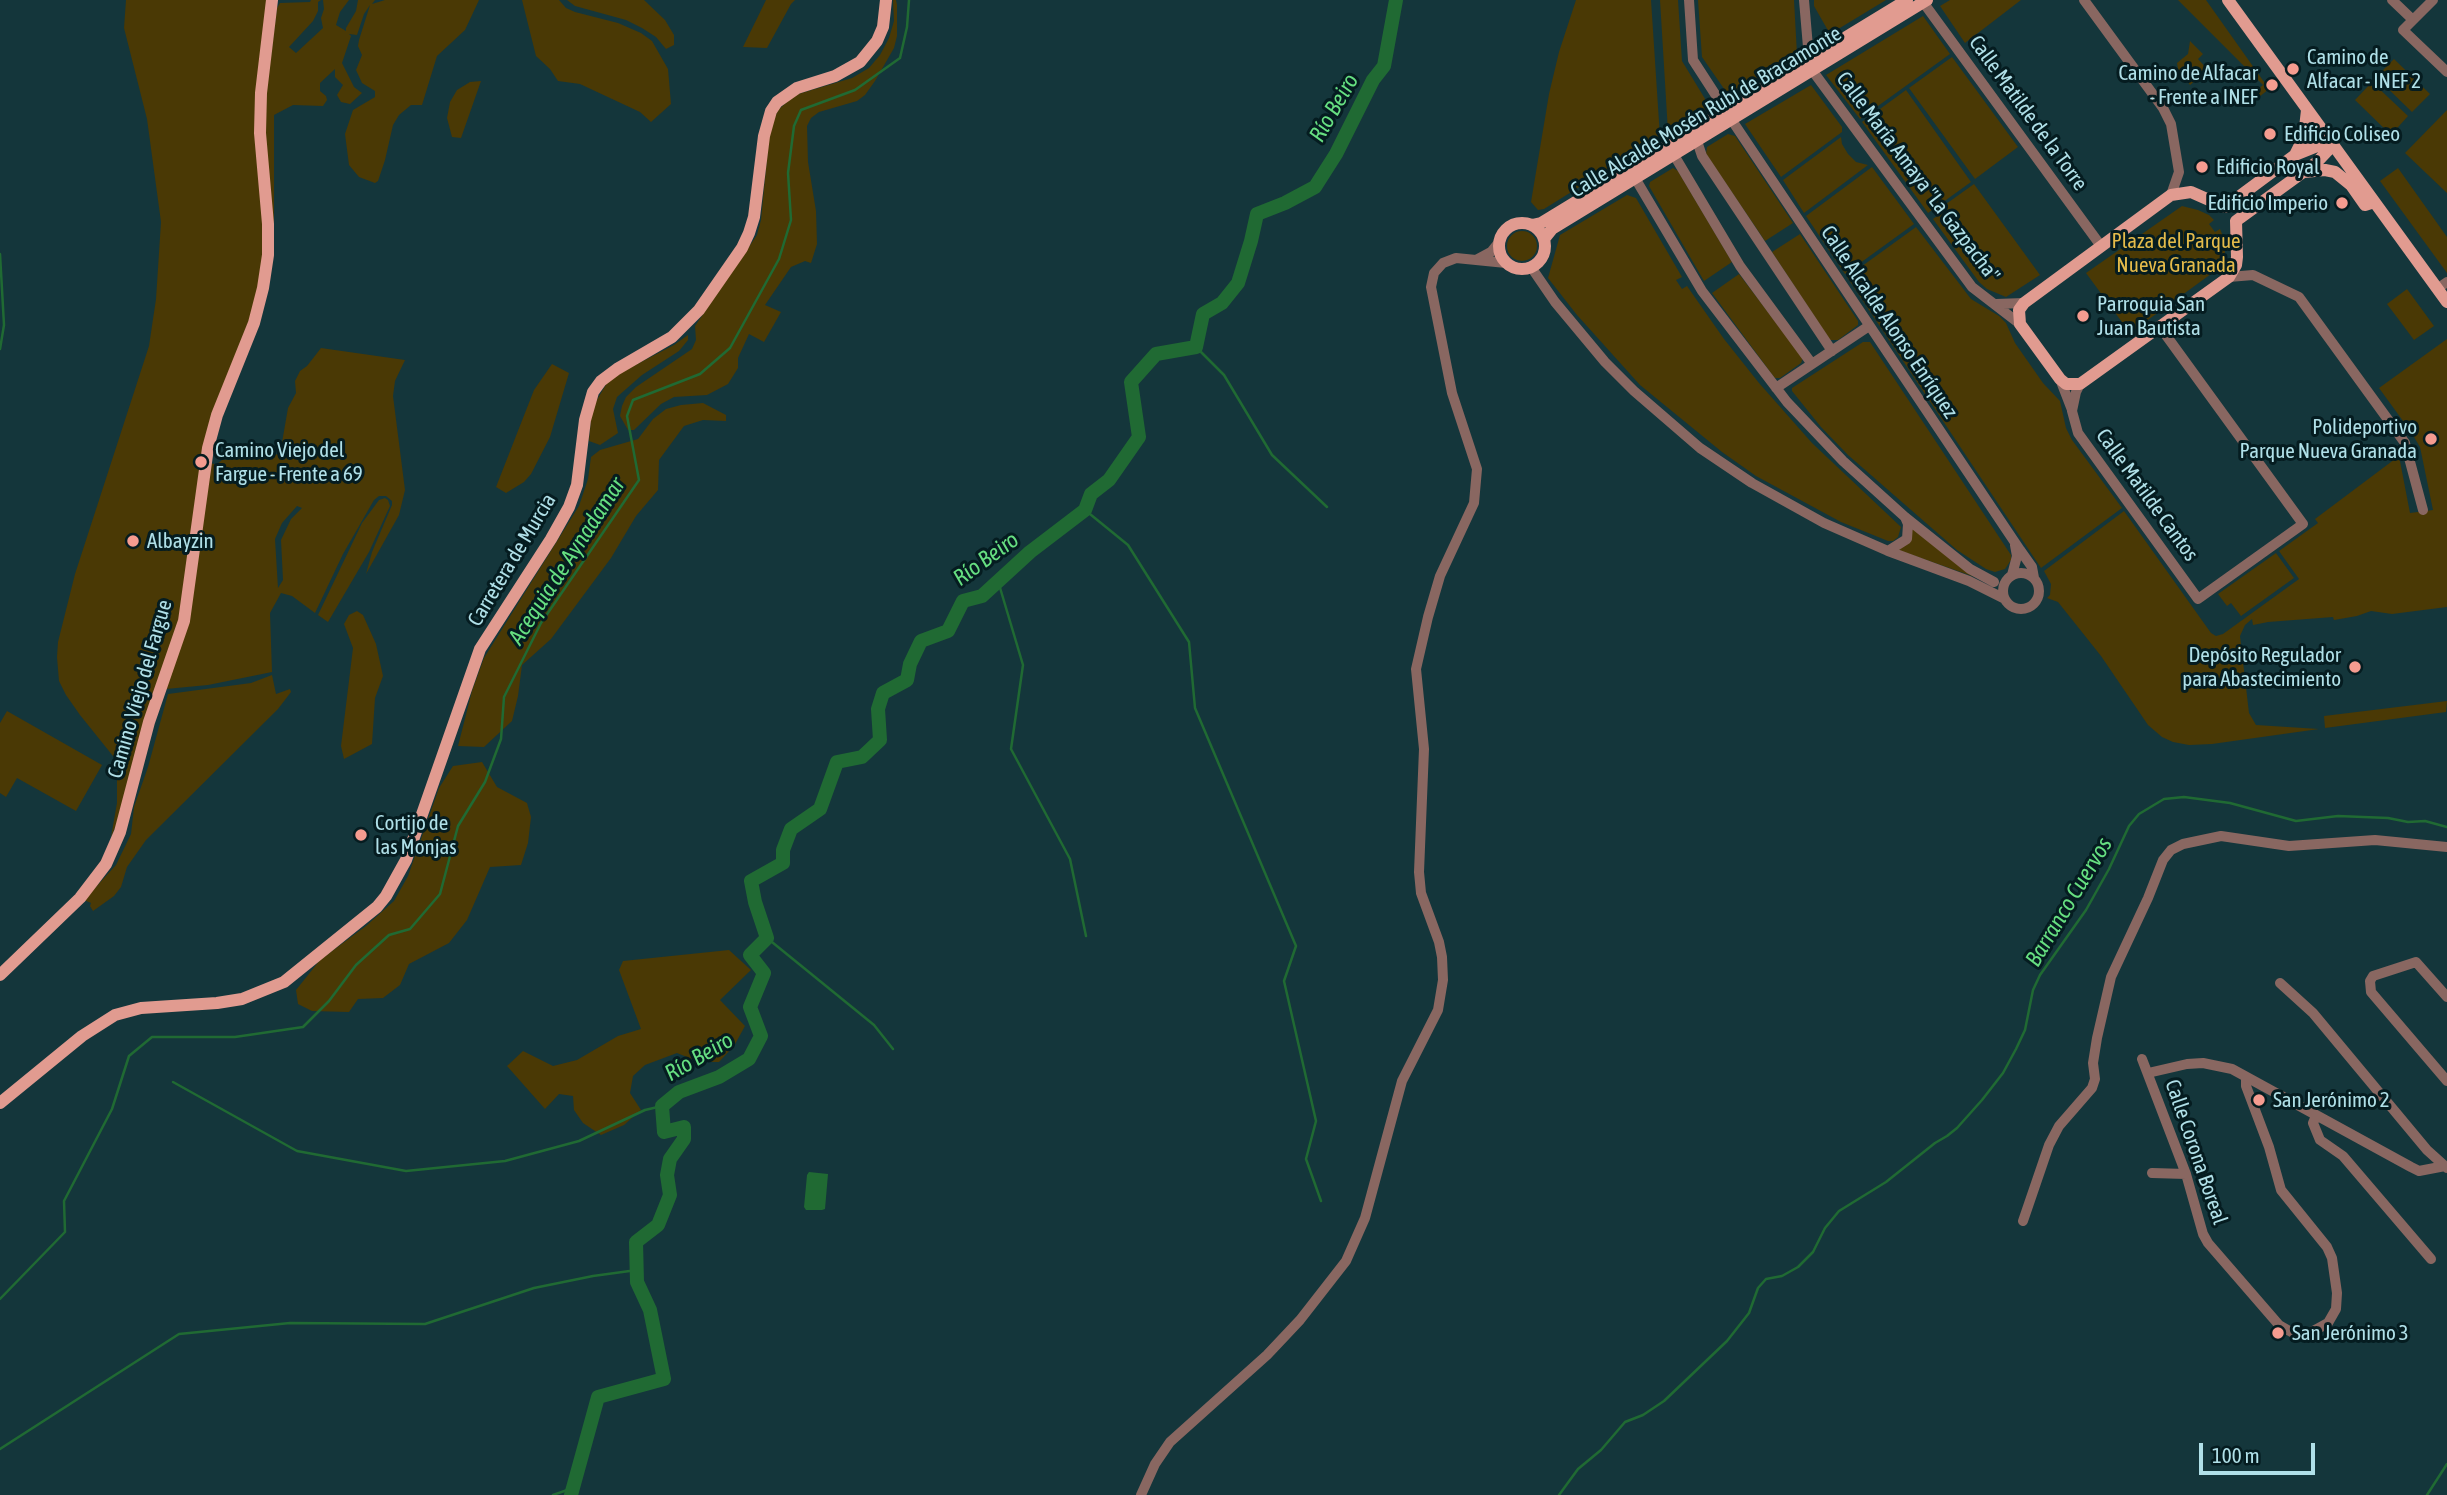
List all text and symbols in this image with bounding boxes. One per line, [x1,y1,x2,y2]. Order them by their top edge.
street label: Calle Alcalde Mosén Rubí de Bracamonte [1566,21,1846,203]
street label: Calle Matilde de la Torre [1963,31,2093,195]
place label: Camino de Alfacar - INEF 2 [2307,44,2421,94]
place label: Camino de Alfacar - Frente a INEF [2118,60,2258,110]
marker: Camino de Alfacar - INEF 2 [2285,61,2301,77]
street label: Calle María Amaya "La Gazpacha" [1831,67,2005,287]
water label: Río Beiro [1303,69,1365,147]
marker: Camino de Alfacar - Frente a INEF [2264,77,2280,93]
place label: Edificio Coliseo [2284,121,2400,147]
marker: Edificio Coliseo [2262,126,2278,142]
place label: Edificio Royal [2216,154,2320,180]
marker: Edificio Royal [2194,159,2210,175]
place label: Edificio Imperio [2207,190,2328,216]
marker: Edificio Imperio [2334,195,2350,211]
street label: Calle Alcalde Alonso Enríquez [1815,221,1963,423]
park label: Plaza del Parque Nueva Granada [2111,228,2241,278]
place label: Parroquia San Juan Bautista [2097,291,2205,341]
marker: Parroquia San Juan Bautista [2075,308,2091,324]
place label: Polideportivo Parque Nueva Granada [2239,414,2417,464]
street label: Calle Matilde Cantos [2091,424,2203,566]
marker: Polideportivo Parque Nueva Granada [2423,431,2439,447]
place label: Camino Viejo del Fargue - Frente a 69 [215,437,363,487]
marker: Camino Viejo del Fargue - Frente a 69 [193,454,209,470]
water label: Acequia de Aynadamar [503,472,631,650]
street label: Carretera de Murcia [463,489,561,631]
water label: Río Beiro [948,526,1024,592]
place label: Albayzin [147,528,214,554]
marker: Albayzin [125,533,141,549]
street label: Camino Viejo del Fargue [102,597,178,781]
place label: Depósito Regulador para Abastecimiento [2182,642,2341,692]
marker: Depósito Regulador para Abastecimiento [2347,659,2363,675]
place label: Cortijo de las Monjas [375,810,457,860]
marker: Cortijo de las Monjas [353,827,369,843]
water label: Barranco Cuervos [2020,832,2118,972]
water label: Río Beiro [660,1026,738,1088]
street label: Calle Corona Boreal [2159,1076,2233,1228]
place label: San Jerónimo 2 [2273,1087,2390,1113]
marker: San Jerónimo 2 [2251,1092,2267,1108]
place label: San Jerónimo 3 [2292,1320,2409,1346]
marker: San Jerónimo 3 [2270,1325,2286,1341]
scale bar [2202,1428,2318,1472]
text: 100 m [2212,1443,2260,1467]

